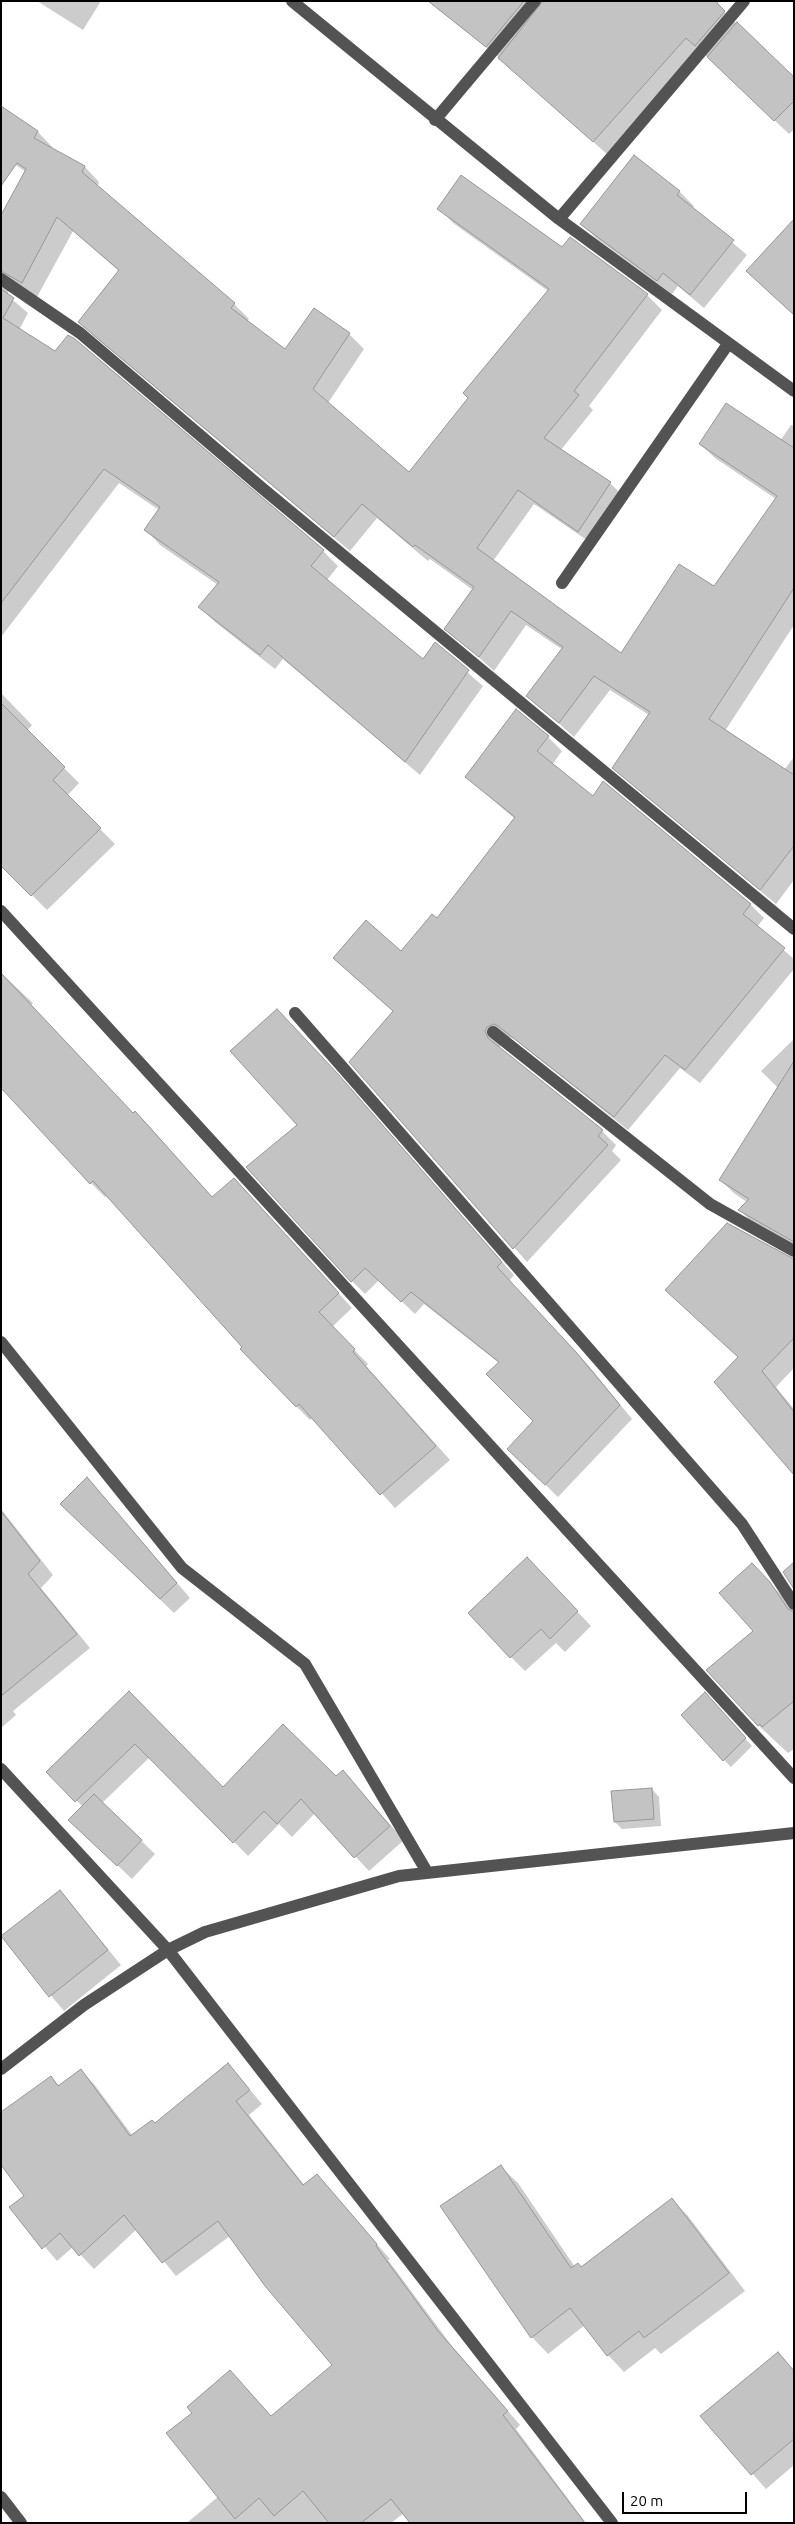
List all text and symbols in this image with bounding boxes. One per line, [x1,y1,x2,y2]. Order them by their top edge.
scale bar [625,2482,750,2514]
text: 20 m [630,2492,663,2509]

